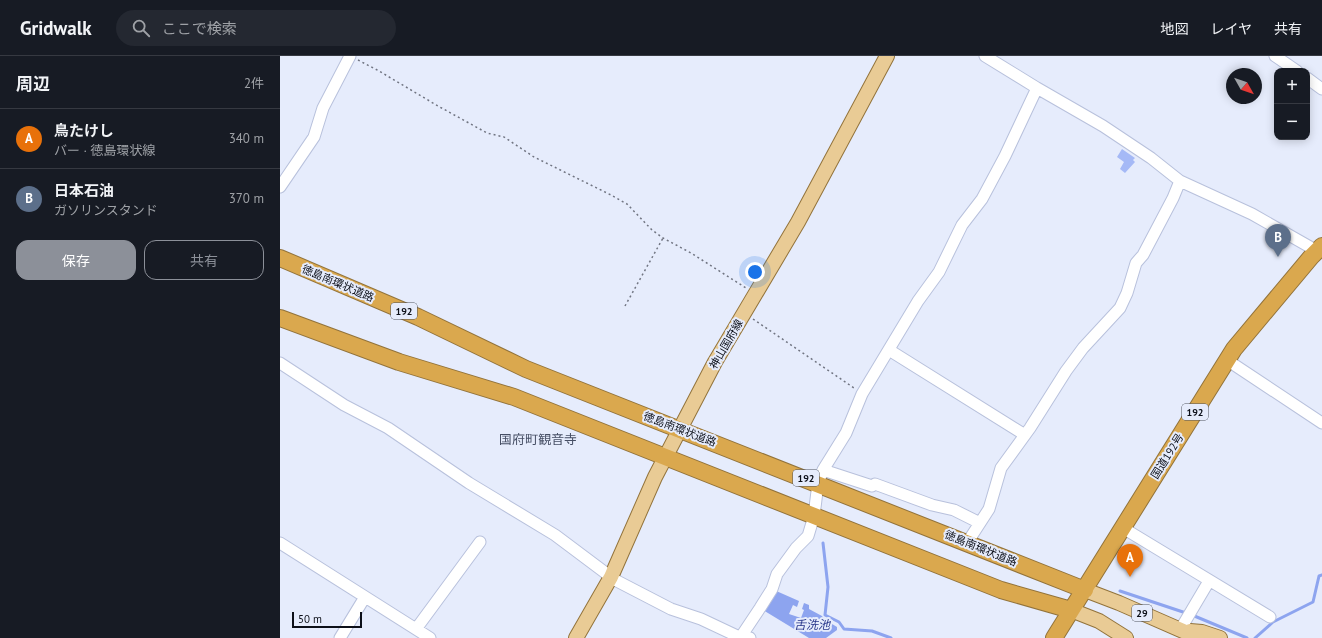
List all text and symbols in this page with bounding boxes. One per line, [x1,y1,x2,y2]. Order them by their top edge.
search box [116,10,396,46]
text: Gridwalk [20,16,92,40]
icon: search [130,17,152,39]
text: ここで検索 [162,19,237,38]
text: 地図 [1160,20,1188,38]
text: レイヤ [1210,20,1252,38]
text: 共有 [1274,20,1302,38]
north arrow [1226,68,1262,104]
map controls [1274,68,1310,140]
button: + [1274,68,1310,104]
text: 周辺 [16,73,50,95]
text: 2件 [244,75,264,92]
button: − [1274,104,1310,140]
text: 鳥たけし [54,121,114,140]
text: A [25,130,33,147]
text: 340 m [229,130,264,147]
text: バー · 徳島環状線 [54,142,155,159]
text: 日本石油 [54,181,114,200]
text: B [25,190,33,207]
text: 370 m [229,190,264,207]
text: ガソリンスタンド [54,202,158,219]
pin: B [1265,224,1291,257]
button: 保存 [16,240,136,280]
button: 共有 [144,240,264,280]
street label: 徳島南環状道路 [300,262,376,304]
your location [745,262,765,282]
road number: 192 [391,303,417,319]
street label: 神山国府線 [706,317,746,371]
road number: 192 [1182,404,1208,420]
street label: 徳島南環状道路 [642,409,718,449]
district label: 国府町観音寺 [499,431,577,448]
street label: 国道192号 [1148,431,1186,481]
road number: 192 [793,470,819,486]
street label: 徳島南環状道路 [943,527,1019,569]
pin: A [1117,544,1143,577]
road number: 29 [1132,605,1152,621]
scale bar [292,610,362,629]
text: 50 m [298,612,322,626]
water label: 舌洗池 [794,617,831,632]

